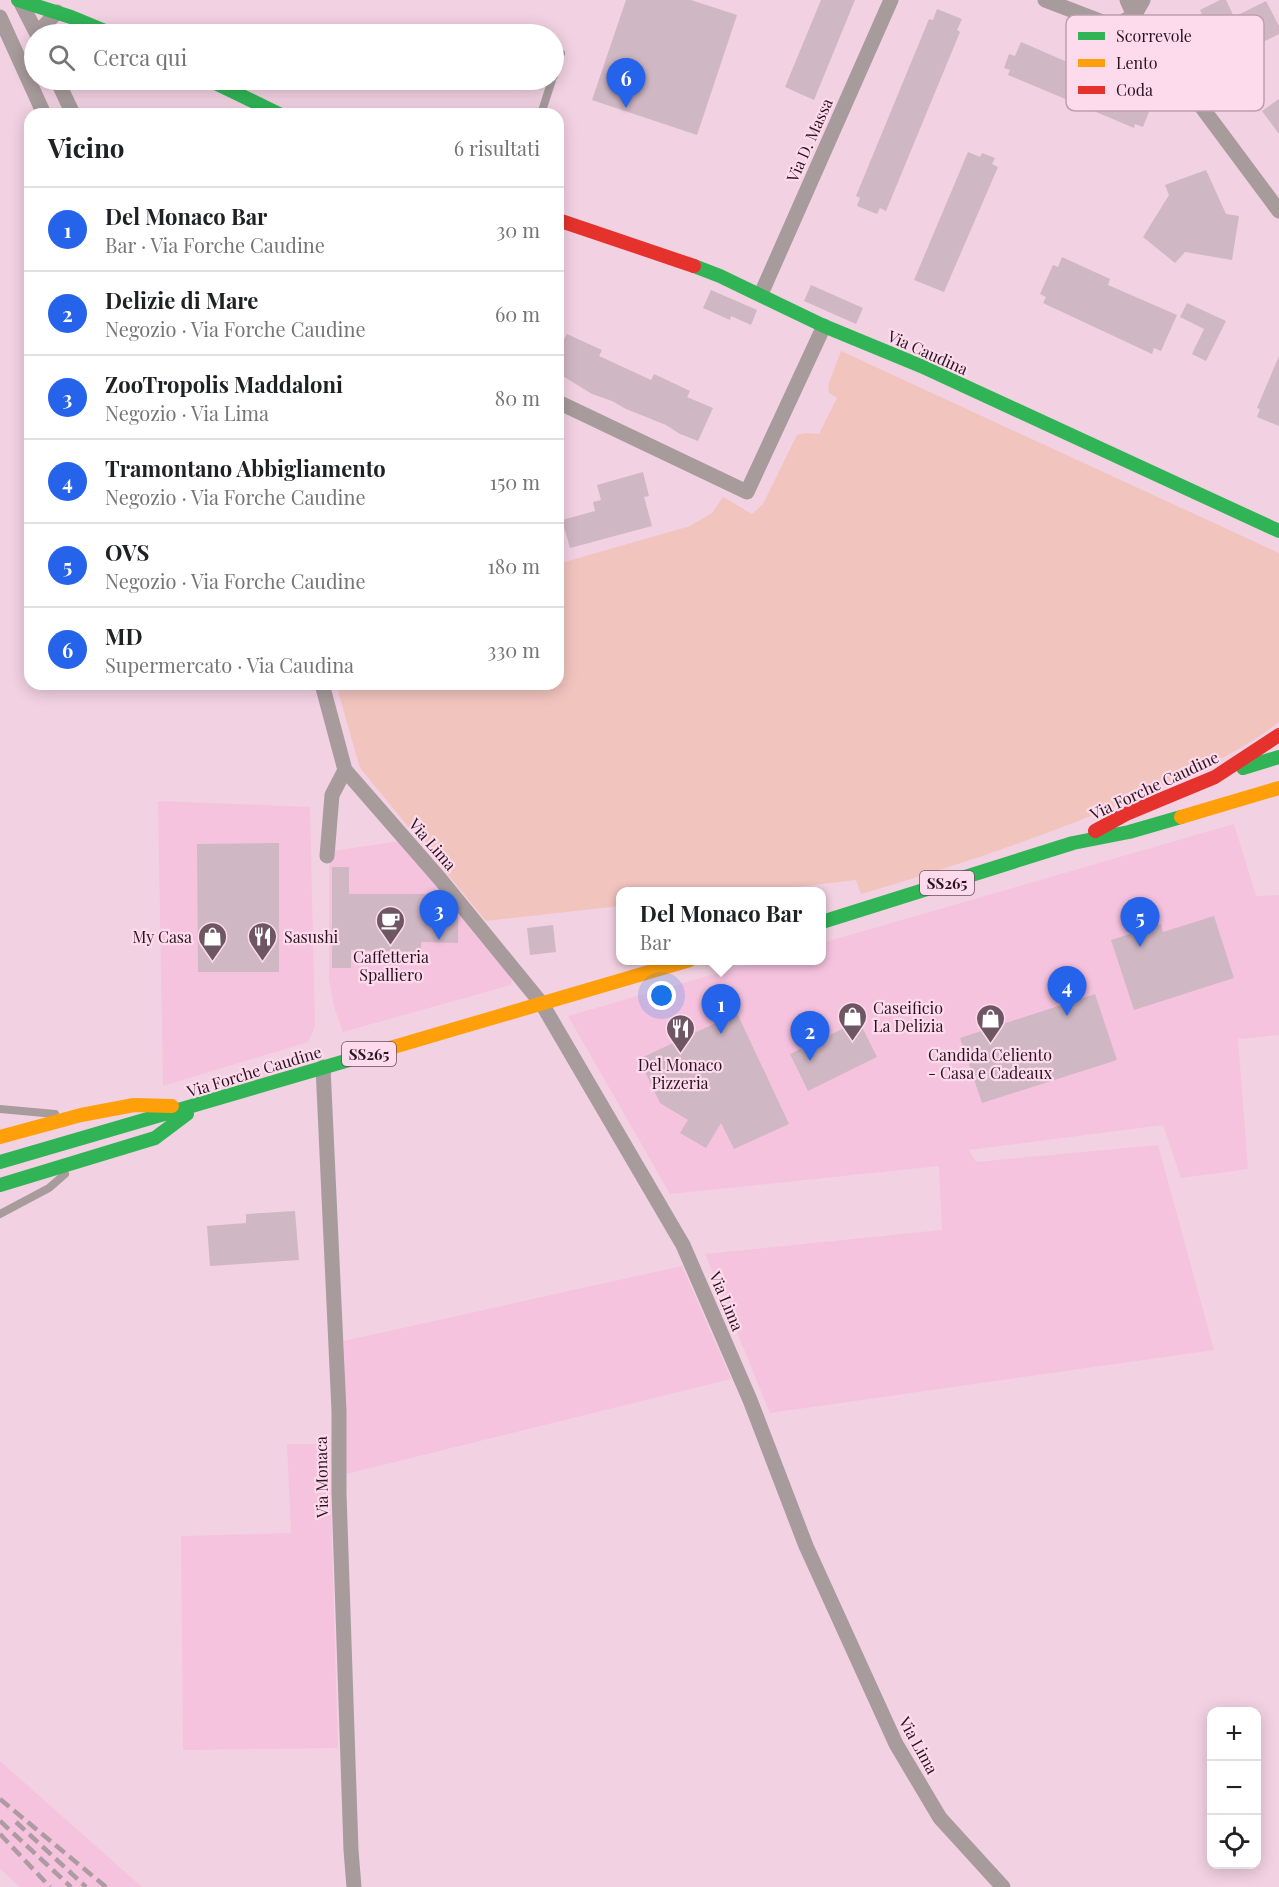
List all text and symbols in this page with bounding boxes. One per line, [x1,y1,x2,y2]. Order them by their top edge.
legend [1066,15,1264,111]
search box [24,24,564,90]
text: Scorrevole [1116,25,1192,46]
icon: search [45,41,78,74]
text: Cerca qui [93,42,187,72]
text: Lento [1116,52,1158,73]
pin: 6 [606,58,646,108]
text: Coda [1116,79,1153,100]
street label: Via D. Massa [781,95,837,186]
text: Vicino [48,130,125,165]
text: 6 risultati [454,134,540,161]
text: Del Monaco Bar [105,201,267,231]
text: 1 [64,216,71,243]
text: 30 m [496,216,540,243]
text: Bar · Via Forche Caudine [105,231,325,258]
text: Delizie di Mare [105,285,258,315]
text: 2 [62,300,73,327]
text: 60 m [495,300,540,327]
text: Negozio · Via Forche Caudine [105,315,366,342]
street label: Via Caudina [884,325,972,379]
text: ZooTropolis Maddaloni [105,369,343,399]
text: 3 [63,384,72,411]
text: 80 m [495,384,540,411]
text: Negozio · Via Lima [105,399,269,426]
text: Tramontano Abbigliamento [105,453,386,483]
text: 4 [62,468,73,495]
text: 150 m [490,468,540,495]
text: Negozio · Via Forche Caudine [105,483,366,510]
text: OVS [105,537,149,567]
text: 5 [63,552,72,579]
text: 180 m [487,552,540,579]
text: Negozio · Via Forche Caudine [105,567,366,594]
text: MD [105,621,142,651]
text: 6 [62,636,73,663]
text: 330 m [487,636,540,663]
text: Supermercato · Via Caudina [105,651,354,678]
street label: Via Forche Caudine [1085,746,1222,824]
street label: Via Lima [404,813,461,874]
road number: SS265 [920,871,974,895]
popup [616,887,826,965]
pin: 3 [420,890,458,940]
text: Del Monaco Bar [640,898,802,928]
pin: 5 [1120,898,1160,947]
cafe icon: Caffetteria Spalliero [375,904,407,946]
shop icon: My Casa [197,920,229,962]
restaurant icon: Sasushi [247,920,279,962]
place label: My Casa [133,926,192,947]
place label: Sasushi [284,926,339,947]
text: Bar [640,928,671,955]
place label: Caffetteria Spalliero [353,946,429,985]
pin: 4 [1048,966,1086,1016]
your location [647,981,676,1010]
pin: 1 [702,984,740,1034]
place label: Caseificio La Delizia [873,997,943,1036]
shop icon: Caseificio La Delizia [836,1000,868,1042]
shop icon: Candida Celiento - Casa e Cadeaux [974,1002,1006,1044]
restaurant icon: Del Monaco Pizzeria [664,1012,696,1054]
pin: 2 [790,1012,830,1061]
street label: Via Forche Caudine [183,1041,324,1102]
road number: SS265 [342,1042,396,1066]
place label: Candida Celiento - Casa e Cadeaux [928,1044,1053,1083]
place label: Del Monaco Pizzeria [638,1054,723,1093]
street label: Via Lima [705,1267,749,1334]
street label: Via Monaca [310,1436,332,1519]
map controls [1207,1707,1261,1869]
button: + [1207,1707,1261,1761]
street label: Via Lima [894,1712,943,1777]
button: − [1207,1761,1261,1815]
button: locate [1207,1815,1261,1869]

